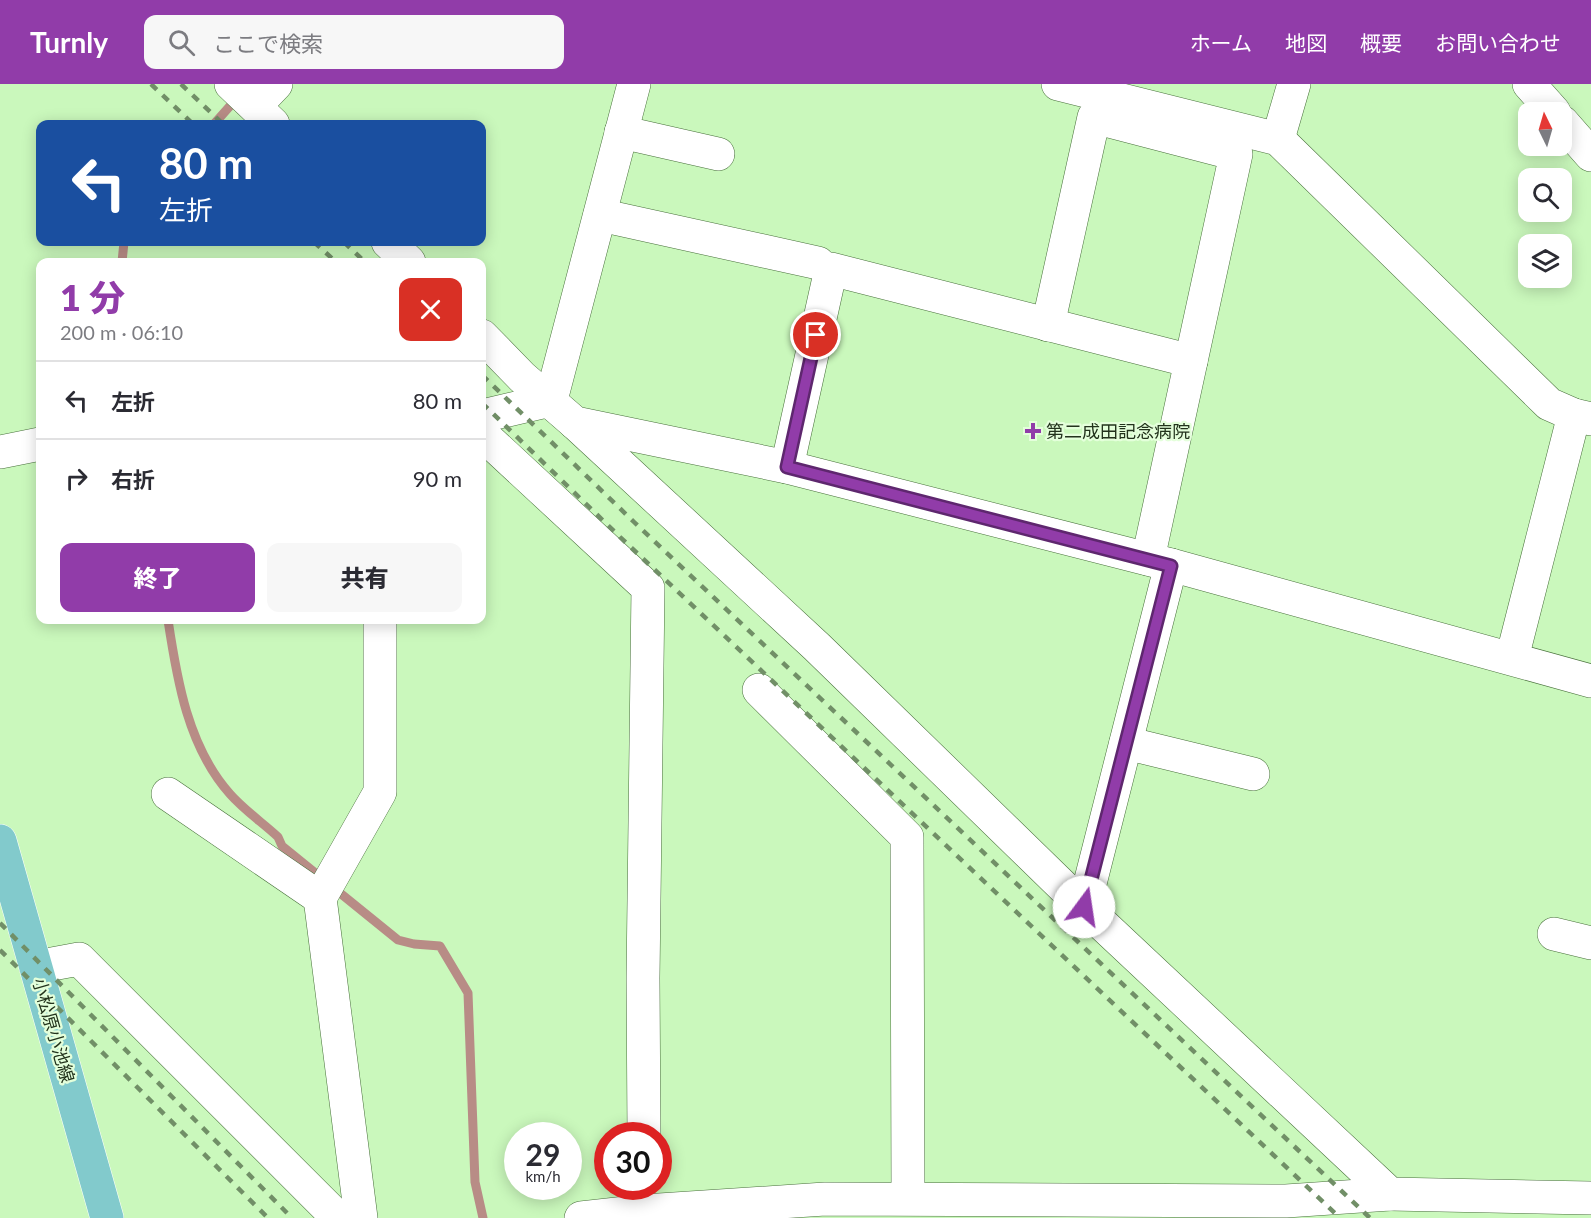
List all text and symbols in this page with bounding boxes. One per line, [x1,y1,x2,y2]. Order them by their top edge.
search box [144,15,564,69]
text: Turnly [30,25,108,59]
icon: search [165,26,198,59]
text: ここで検索 [213,30,323,57]
text: ホーム [1190,30,1252,55]
text: 地図 [1285,30,1327,55]
text: 概要 [1360,30,1402,55]
text: お問い合わせ [1435,30,1561,55]
north arrow [1518,102,1572,156]
map controls [1518,102,1572,288]
text: 80 m [159,138,253,188]
icon: left [60,144,138,222]
button: search [1518,168,1572,222]
text: 左折 [159,193,213,226]
button: layers [1518,234,1572,288]
text: 1 分 [60,275,125,319]
button: close [399,278,462,341]
pin [790,309,841,360]
icon: arrive [799,318,832,351]
text: 200 m · 06:10 [60,320,183,344]
icon: left [60,384,93,417]
text: 80 m [413,387,462,414]
text: 左折 [111,388,155,415]
place label: 第二成田記念病院 [1046,420,1190,442]
marker: 第二成田記念病院 [1024,422,1042,440]
icon: right [60,462,93,495]
text: 90 m [413,465,462,492]
text: 右折 [111,466,155,493]
button: 終了 [60,543,255,612]
button: 共有 [267,543,462,612]
position arrow [1052,875,1116,939]
street label: 小松原小池線 [29,975,79,1085]
speed limit sign: 30 [594,1122,672,1200]
text: 29 [526,1136,560,1172]
text: km/h [525,1167,561,1185]

